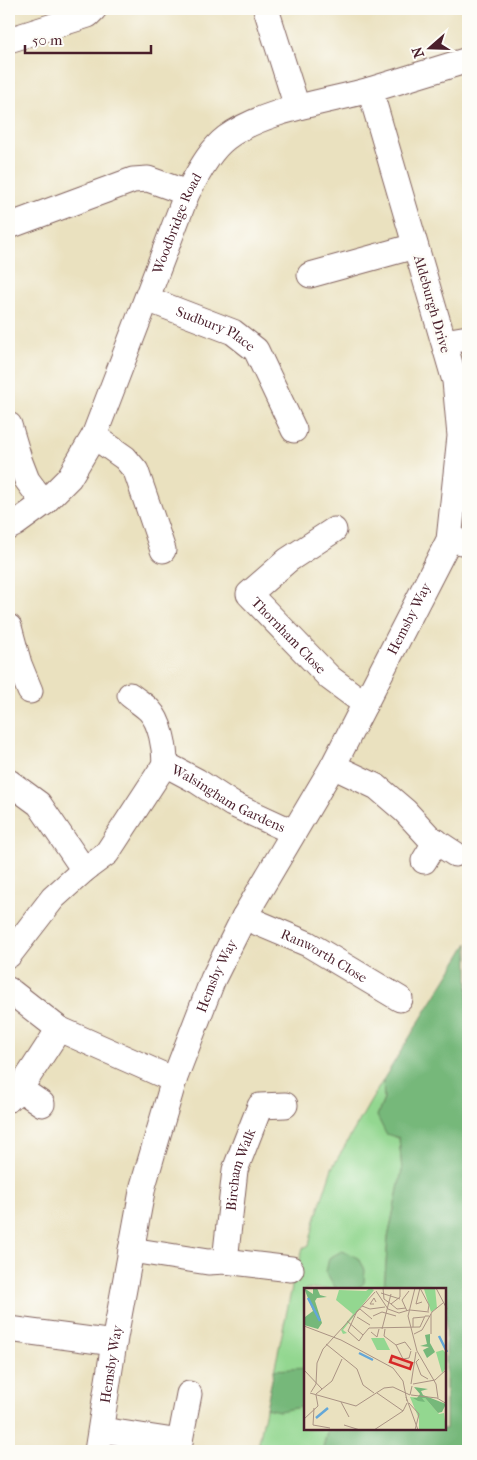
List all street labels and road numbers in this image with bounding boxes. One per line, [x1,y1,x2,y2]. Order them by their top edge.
street label: Woodbridge Road [148,169,205,277]
street label: Aldeburgh Drive [410,252,454,355]
street label: Sudbury Place [174,302,259,355]
street label: Hemsby Way [383,579,434,657]
street label: Thornham Close [248,593,330,677]
street label: Walsingham Gardens [168,760,288,836]
street label: Ranworth Close [278,925,370,986]
street label: Hemsby Way [192,936,240,1015]
street label: Bircham Walk [222,1125,259,1212]
street label: Hemsby Way [96,1323,126,1404]

